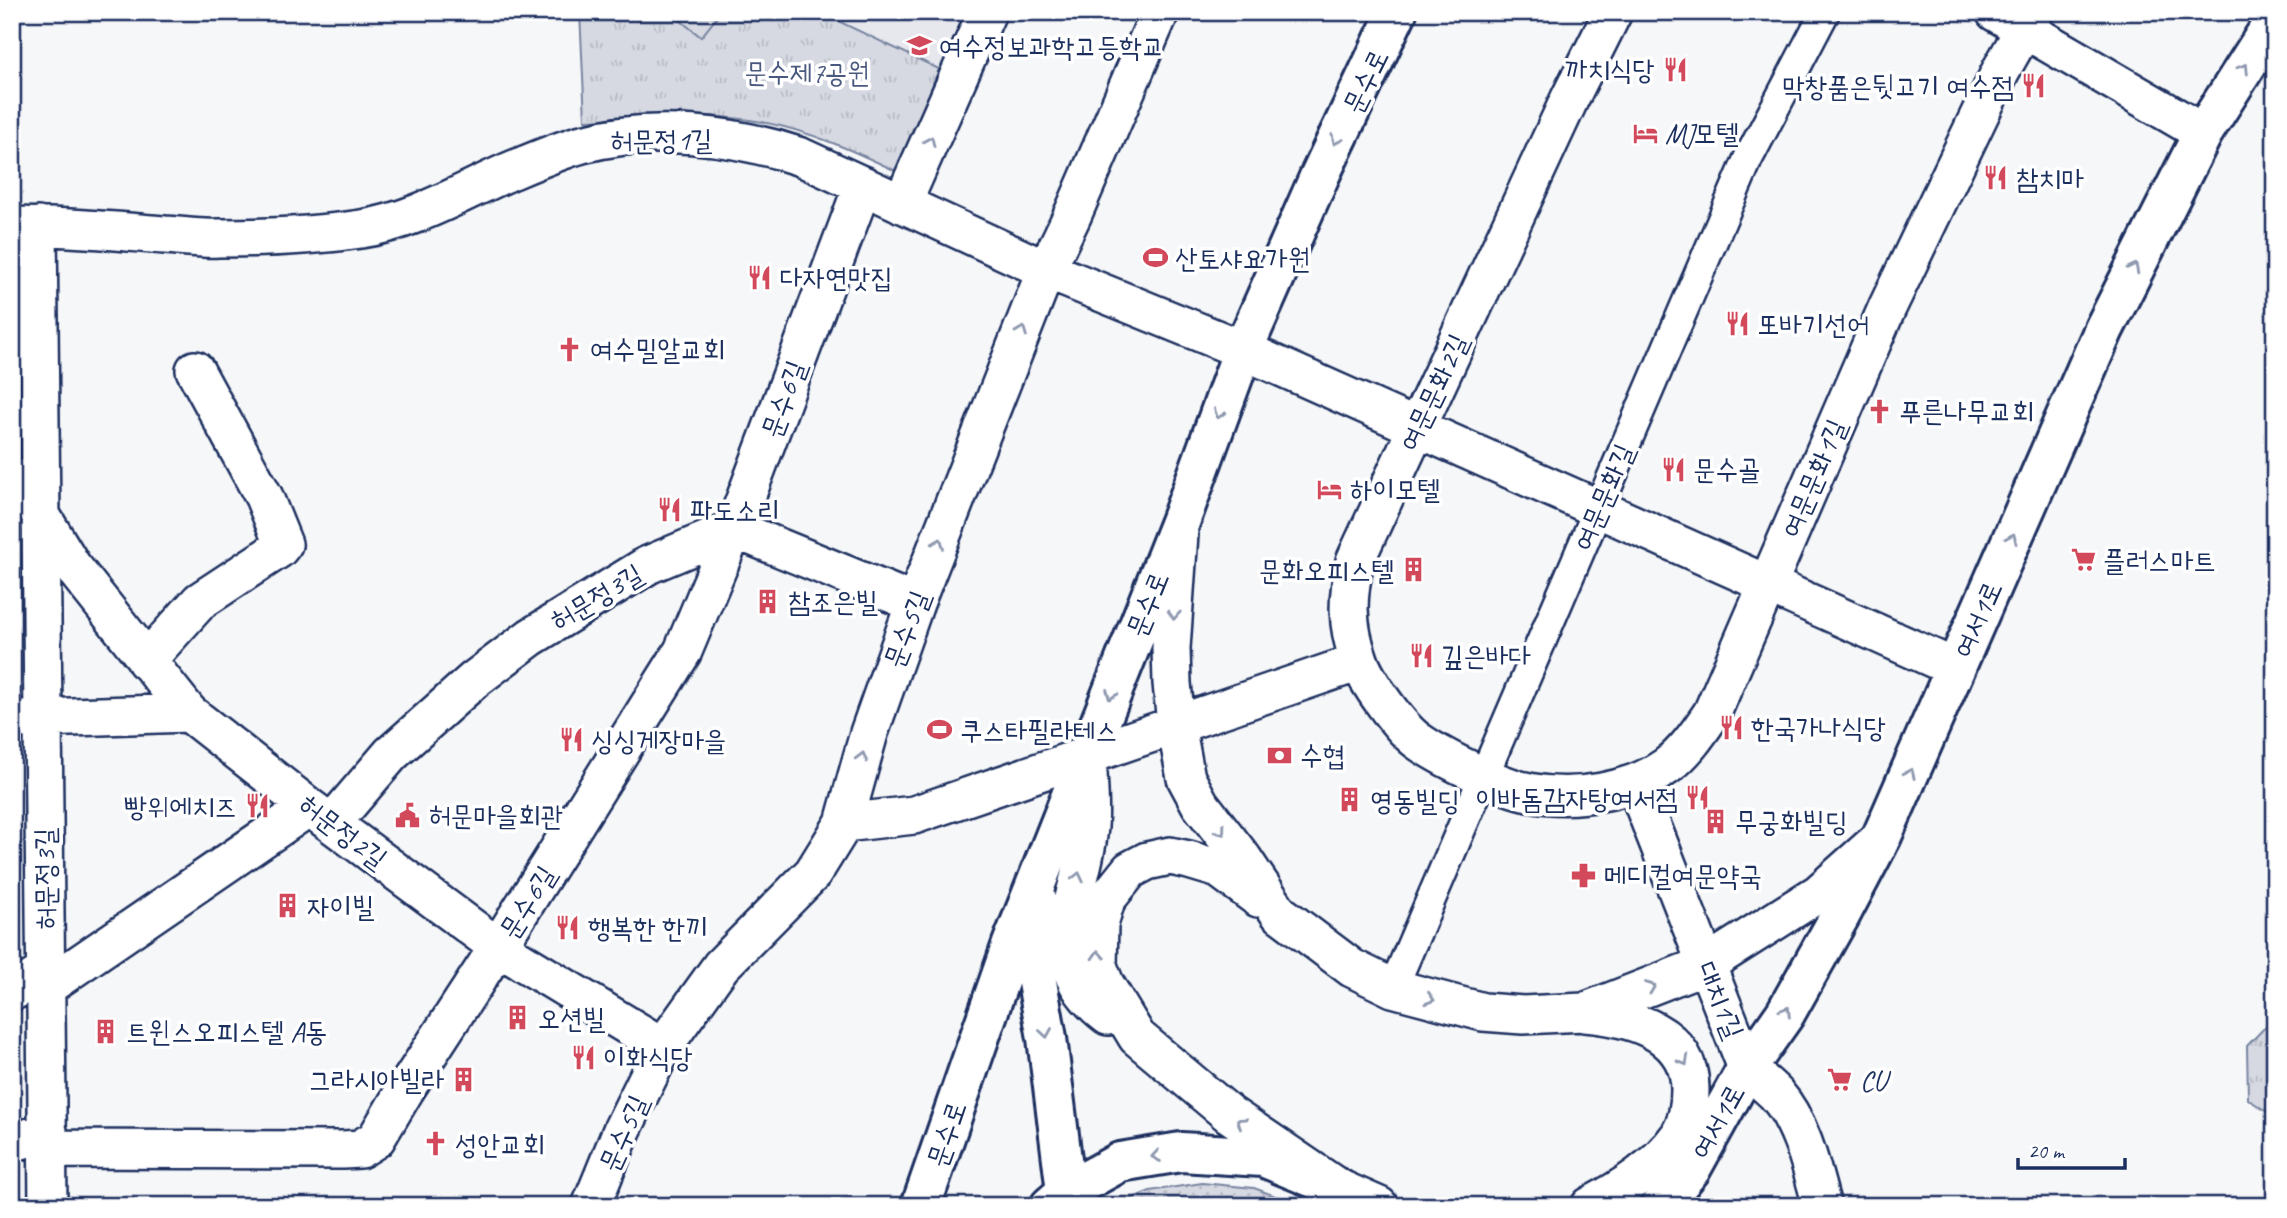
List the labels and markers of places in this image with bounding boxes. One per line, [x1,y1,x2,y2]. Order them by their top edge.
place label: 여수정보과학고등학교 [939,29,1164,64]
school or university icon: 여수정보과학고등학교 [905,32,933,60]
place label: 까치식당 [1565,52,1655,87]
restaurant icon: 까치식당 [1661,55,1689,83]
place label: 막창품은뒷고기 여수점 [1782,69,2014,104]
restaurant icon: 막창품은뒷고기 여수점 [2020,72,2048,100]
place label: MJ모텔 [1665,116,1739,151]
hotel icon: MJ모텔 [1631,119,1659,147]
place label: 참치마 [2016,161,2084,196]
restaurant icon: 참치마 [1982,164,2010,192]
place label: 산토샤요가원 [1175,241,1310,276]
sports icon: 산토샤요가원 [1141,244,1169,272]
place label: 다자연맛집 [780,260,893,295]
restaurant icon: 다자연맛집 [746,263,774,291]
place label: 또바기선어 [1757,307,1870,342]
restaurant icon: 또바기선어 [1723,310,1751,338]
place label: 여수밀알교회 [590,332,725,367]
church icon: 여수밀알교회 [556,335,584,363]
place label: 푸른나무교회 [1899,394,2034,429]
church icon: 푸른나무교회 [1865,397,1893,425]
place label: 문수골 [1693,452,1761,487]
restaurant icon: 문수골 [1659,455,1687,483]
place label: 하이모텔 [1350,472,1440,507]
hotel icon: 하이모텔 [1316,475,1344,503]
place label: 파도소리 [690,493,780,528]
restaurant icon: 파도소리 [656,496,684,524]
place label: 플러스마트 [2103,543,2216,578]
supermarket icon: 플러스마트 [2069,546,2097,574]
place label: 문화오피스텔 [1259,553,1394,588]
building icon: 문화오피스텔 [1400,556,1428,584]
place label: 참조은빌 [788,584,878,619]
building icon: 참조은빌 [754,587,782,615]
place label: 깊은바다 [1441,638,1531,673]
restaurant icon: 깊은바다 [1407,641,1435,669]
place label: 한국가나식당 [1751,710,1886,745]
place label: 쿠스타필라테스 [960,713,1118,748]
restaurant icon: 한국가나식당 [1717,713,1745,741]
sports icon: 쿠스타필라테스 [926,716,954,744]
place label: 싱싱게장마을 [591,723,726,758]
restaurant icon: 싱싱게장마을 [557,726,585,754]
place label: 수협 [1300,738,1345,773]
bank icon: 수협 [1266,741,1294,769]
place label: 이바돔감자탕여서점 [1475,781,1678,816]
place label: 영동빌딩 [1370,783,1460,818]
restaurant icon: 이바돔감자탕여서점 [1684,784,1712,812]
building icon: 영동빌딩 [1336,786,1364,814]
place label: 빵위에치즈 [124,789,237,824]
restaurant icon: 빵위에치즈 [243,792,271,820]
place label: 허문마을회관 [428,798,563,833]
public building icon: 허문마을회관 [394,801,422,829]
place label: 무궁화빌딩 [1735,804,1848,839]
building icon: 무궁화빌딩 [1701,807,1729,835]
place label: 메디컬여문약국 [1604,858,1762,893]
pharmacy icon: 메디컬여문약국 [1570,861,1598,889]
place label: 자이빌 [307,889,375,924]
building icon: 자이빌 [273,892,301,920]
place label: 행복한 한끼 [588,910,707,945]
restaurant icon: 행복한 한끼 [554,913,582,941]
place label: 오션빌 [538,1001,606,1036]
building icon: 오션빌 [504,1004,532,1032]
place label: 트윈스오피스텔 A동 [126,1014,327,1049]
building icon: 트윈스오피스텔 A동 [92,1017,120,1045]
place label: 이화식당 [603,1040,693,1075]
restaurant icon: 이화식당 [569,1043,597,1071]
place label: 그라시아빌라 [309,1062,444,1097]
place label: CU [1860,1063,1892,1098]
building icon: 그라시아빌라 [450,1065,478,1093]
supermarket icon: CU [1826,1066,1854,1094]
place label: 성안교회 [455,1127,545,1162]
church icon: 성안교회 [421,1130,449,1158]

